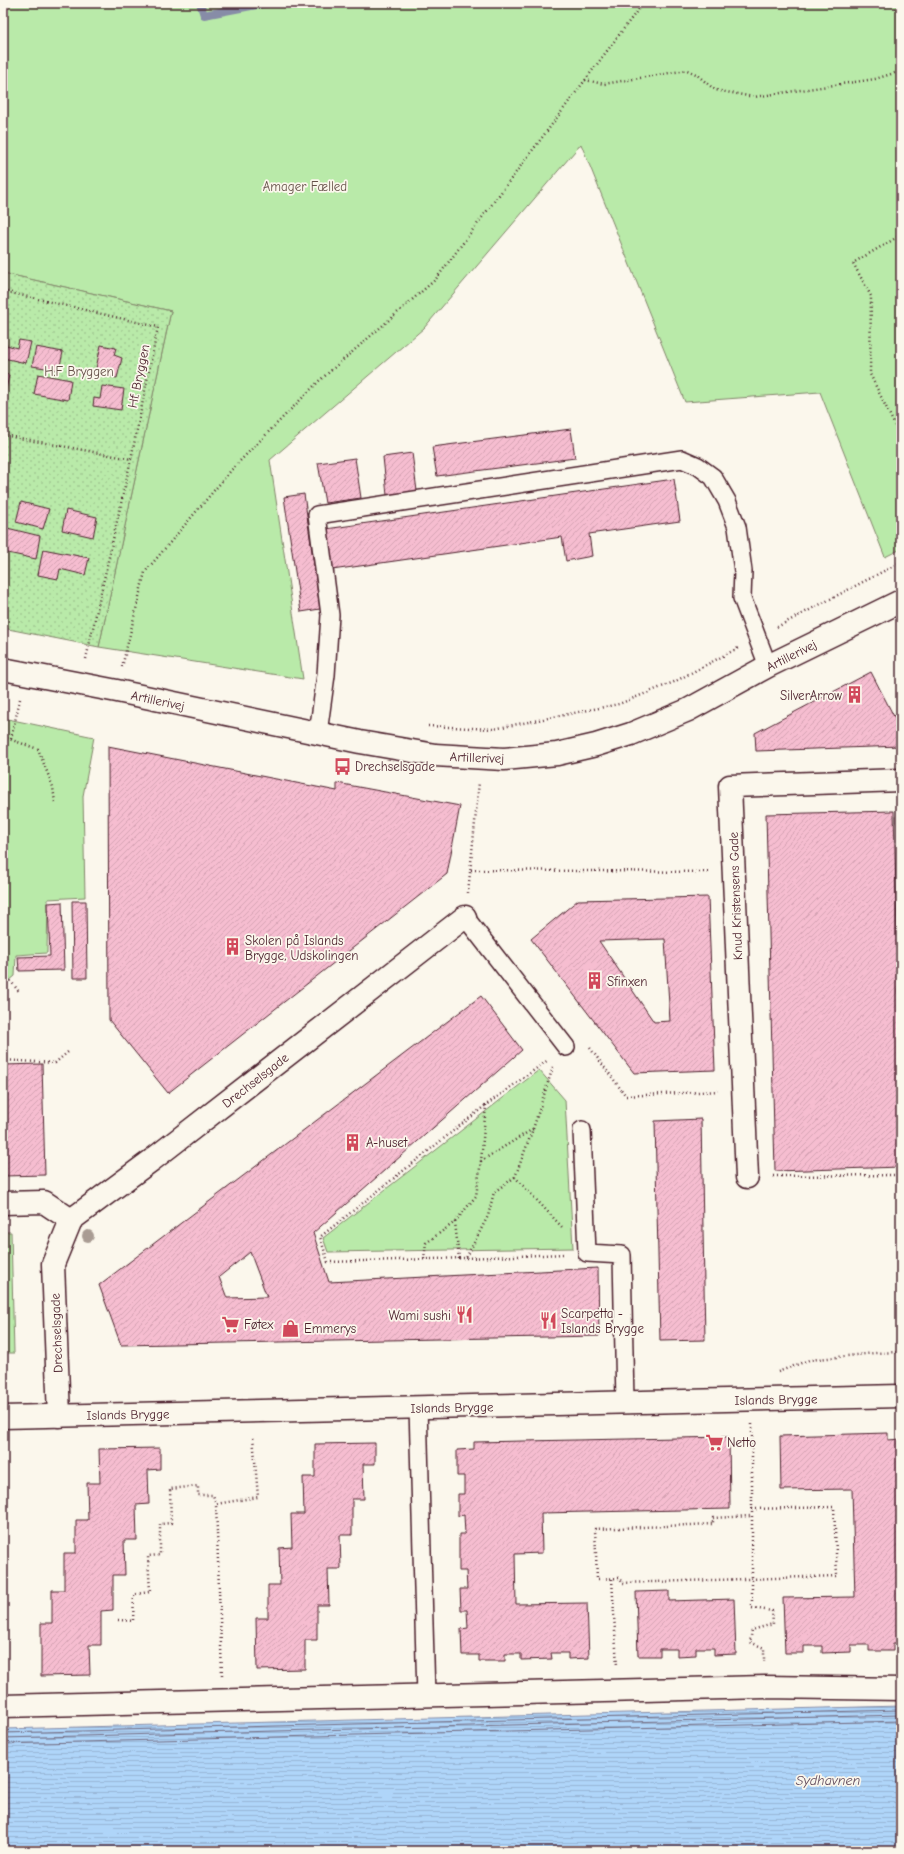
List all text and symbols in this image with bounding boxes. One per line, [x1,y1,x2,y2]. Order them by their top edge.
park label: Amager Fælled [263,179,347,194]
street label: Hf. Bryggen [124,343,153,409]
park label: H.F Bryggen [44,364,114,379]
street label: Artillerivej [764,636,819,674]
building icon: SilverArrow [845,685,865,705]
street label: Artillerivej [130,687,186,713]
place label: SilverArrow [780,688,842,703]
street label: Artillerivej [450,749,504,766]
bus stop icon: Drechselsgade [332,756,352,776]
place label: Drechselsgade [355,759,435,774]
street label: Knud Kristensens Gade [726,831,745,960]
place label: Skolen på Islands Brygge, Udskolingen [245,933,358,963]
building icon: Skolen på Islands Brygge, Udskolingen [222,937,242,957]
building icon: Sfinxen [584,971,604,991]
place label: Sfinxen [607,974,648,989]
street label: Drechselsgade [219,1050,292,1111]
building icon: A-huset [343,1132,363,1152]
place label: A-huset [366,1135,409,1150]
street label: Drechselsgade [48,1292,65,1373]
restaurant icon: Wami sushi [454,1305,474,1325]
place label: Scarpetta - Islands Brygge [561,1306,645,1336]
place label: Wami sushi [388,1308,451,1323]
restaurant icon: Scarpetta - Islands Brygge [538,1310,558,1330]
supermarket icon: Føtex [221,1314,241,1334]
place label: Føtex [244,1317,274,1332]
shop icon: Emmerys [281,1318,301,1338]
place label: Emmerys [304,1321,356,1336]
street label: Islands Brygge [734,1391,818,1408]
street label: Islands Brygge [410,1399,494,1416]
street label: Islands Brygge [86,1406,170,1423]
supermarket icon: Netto [704,1432,724,1452]
place label: Netto [727,1435,756,1450]
water label: Sydhavnen [796,1772,860,1789]

